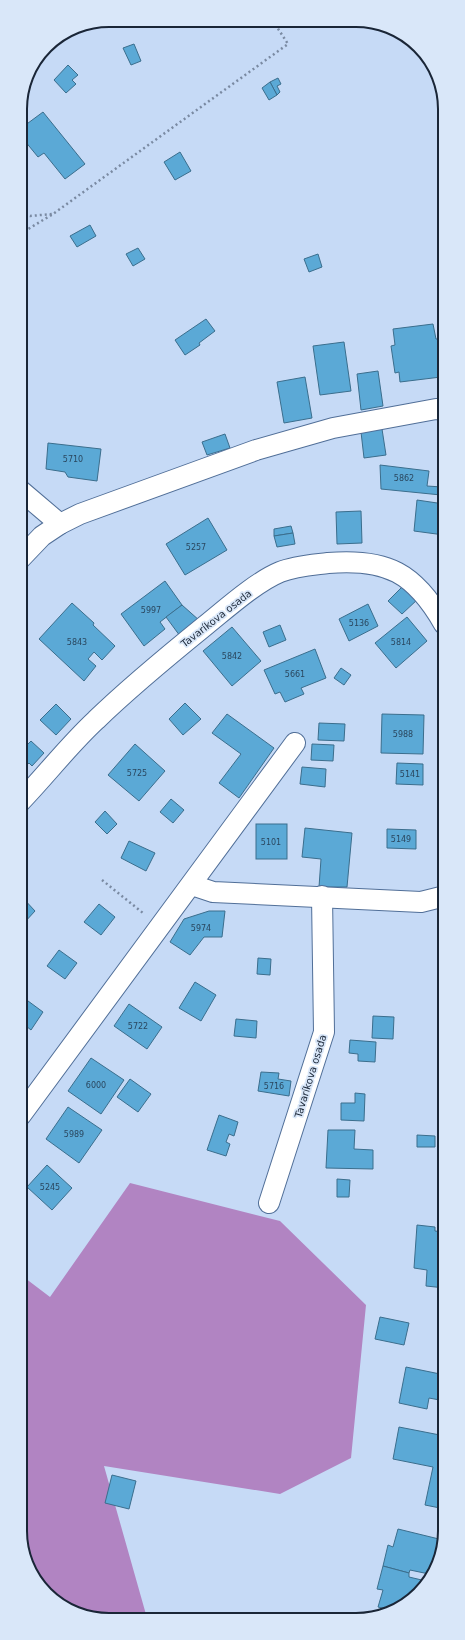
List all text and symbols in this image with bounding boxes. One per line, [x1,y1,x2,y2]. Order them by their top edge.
house number: 5710 [63,455,83,464]
house number: 5862 [394,474,414,483]
house number: 5257 [186,543,206,552]
street label: Tavaríkova osada [178,588,254,650]
house number: 5997 [141,606,161,615]
house number: 5136 [349,619,369,628]
house number: 5843 [67,638,87,647]
house number: 5814 [391,638,411,647]
house number: 5842 [222,652,242,661]
house number: 5661 [285,670,305,679]
house number: 5988 [393,730,413,739]
house number: 5725 [127,769,147,778]
house number: 5141 [400,770,420,779]
house number: 5149 [391,835,411,844]
house number: 5101 [261,838,281,847]
house number: 5974 [191,924,211,933]
house number: 5722 [128,1022,148,1031]
street label: Tavaríkova osada [292,1033,328,1120]
house number: 6000 [86,1081,106,1090]
house number: 5716 [264,1082,284,1091]
house number: 5989 [64,1130,84,1139]
house number: 5245 [40,1183,60,1192]

